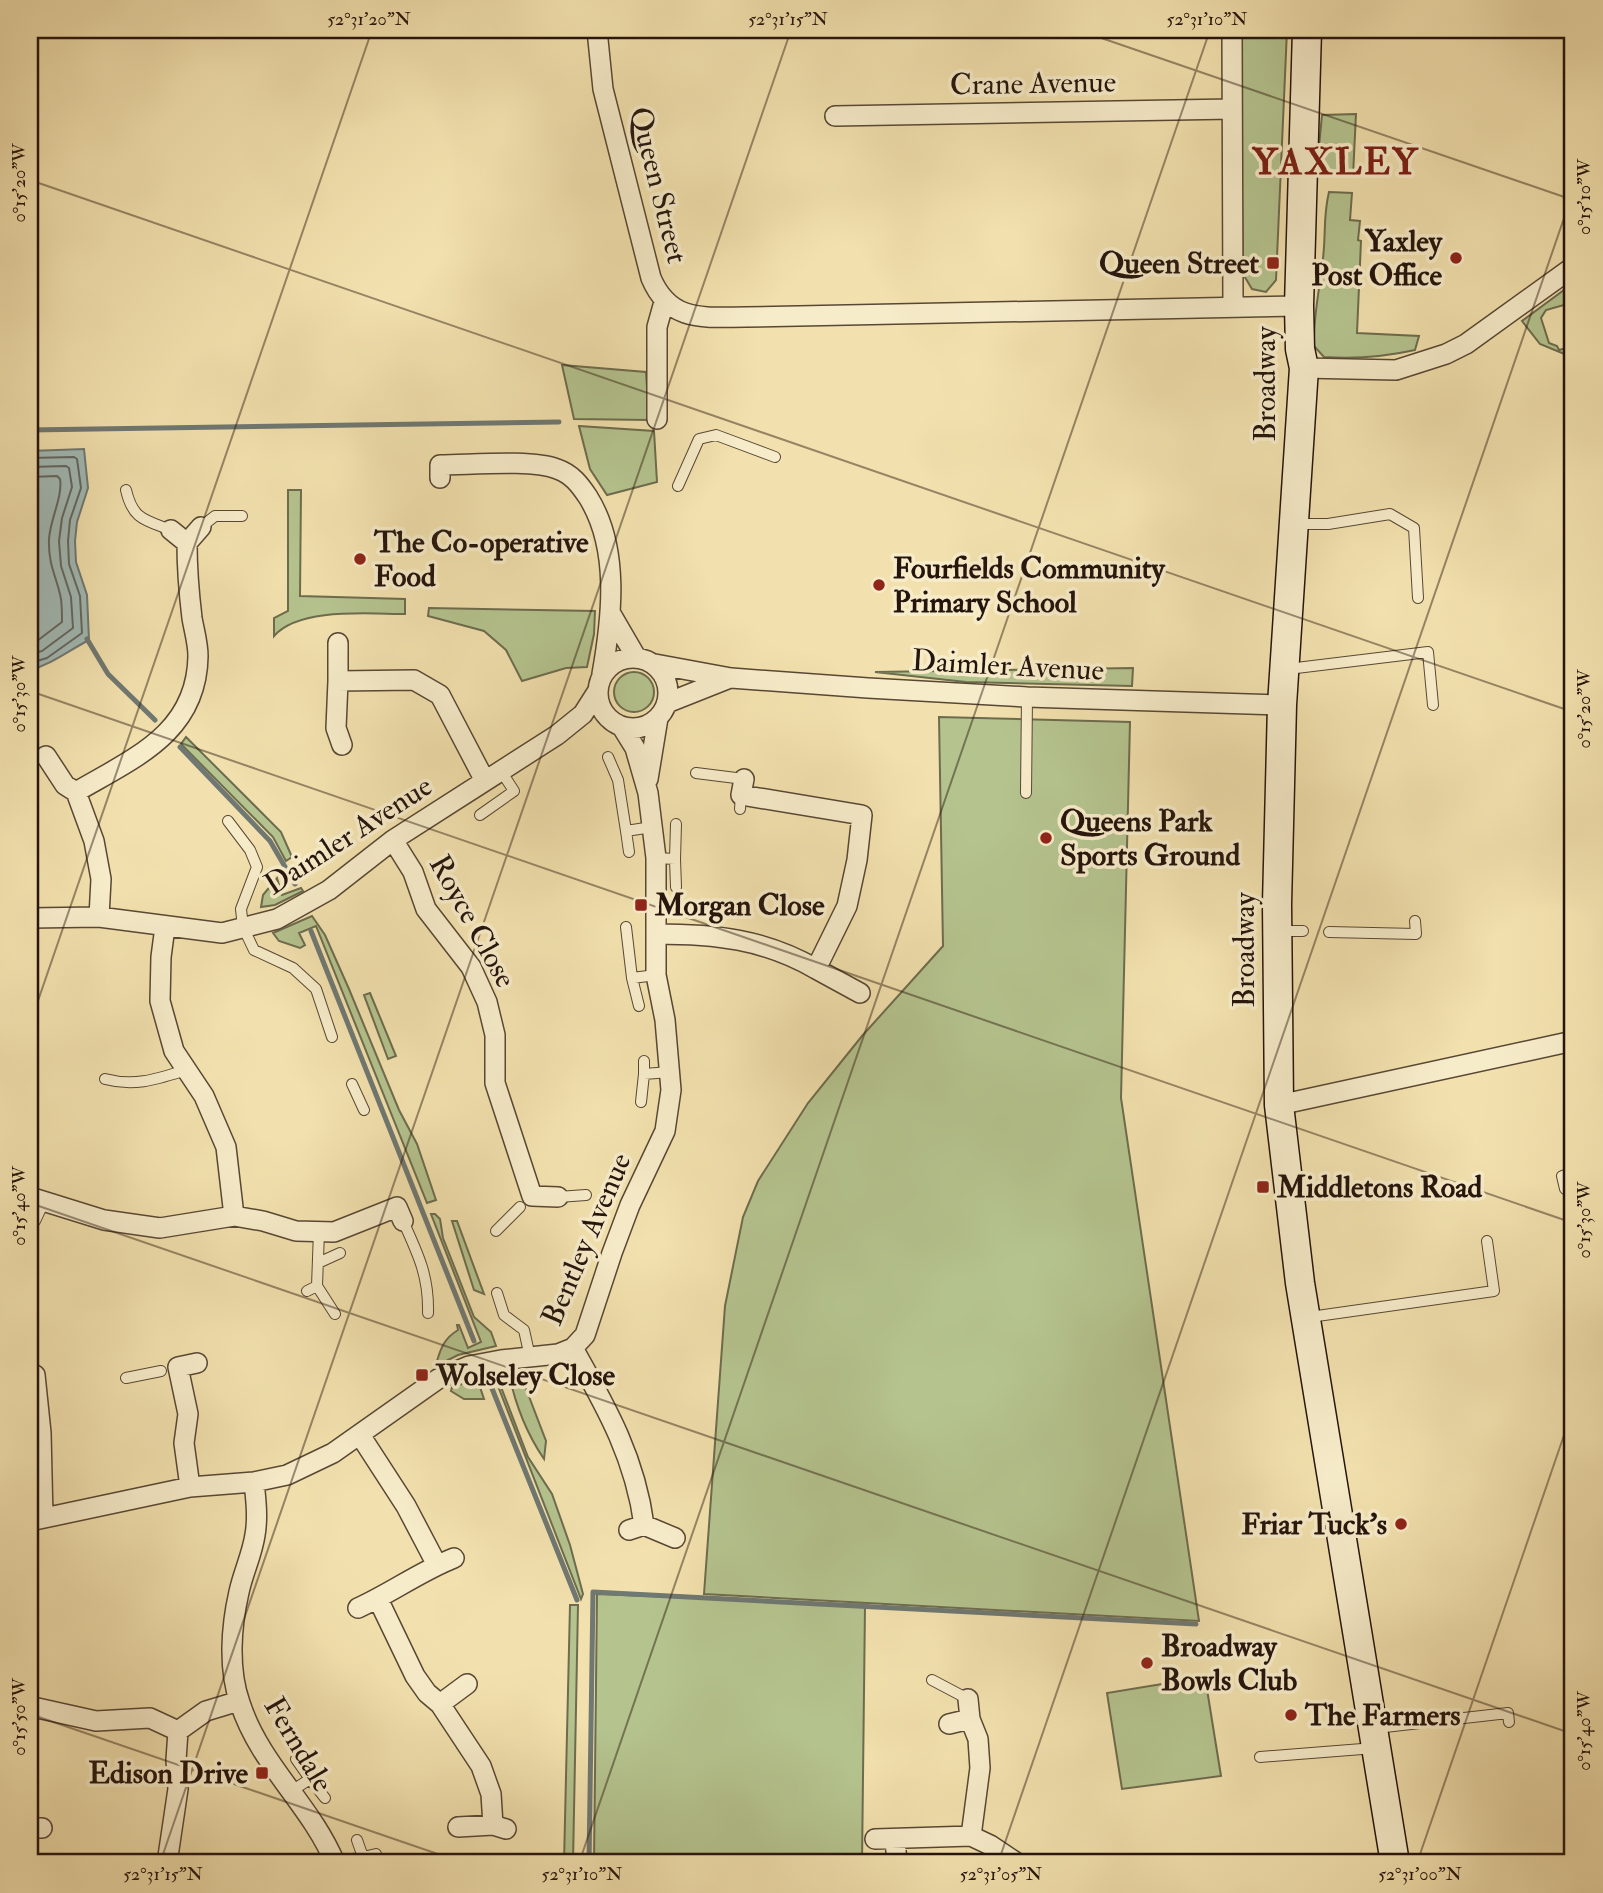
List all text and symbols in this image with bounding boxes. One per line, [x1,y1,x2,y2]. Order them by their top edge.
text: 52°31'20"N [327,8,411,31]
text: 52°31'15"N [748,8,828,31]
text: 52°31'10"N [1167,8,1247,31]
street label: Crane Avenue [950,64,1117,103]
street label: Queen Street [621,103,696,267]
district label: YAXLEY [1251,139,1420,186]
text: 0°15'20"W [8,143,31,223]
text: 0°15'10"W [1573,158,1596,235]
place label: Yaxley Post Office [1311,223,1444,294]
place label: Queen Street [1099,245,1259,282]
marker: Yaxley Post Office [1448,250,1464,266]
marker: Queen Street [1265,255,1281,271]
street label: Broadway [1247,325,1284,442]
place label: The Co-operative Food [373,524,589,595]
place label: Fourfields Community Primary School [893,550,1166,621]
marker: The Co-operative Food [352,551,368,567]
marker: Fourfields Community Primary School [871,577,887,593]
street label: Daimler Avenue [911,642,1105,689]
text: 0°15'30"W [8,655,31,732]
text: 0°15'20"W [1573,669,1596,749]
street label: Daimler Avenue [257,767,439,903]
place label: Queens Park Sports Ground [1060,803,1240,874]
marker: Queens Park Sports Ground [1038,830,1054,846]
street label: Royce Close [421,848,524,994]
place label: Morgan Close [654,887,825,924]
street label: Broadway [1226,891,1263,1008]
marker: Morgan Close [633,897,649,913]
street label: Bentley Avenue [534,1147,639,1331]
text: 0°15'40"W [8,1166,31,1246]
place label: Middletons Road [1276,1169,1483,1206]
marker: Middletons Road [1255,1179,1271,1195]
text: 0°15'30"W [1573,1181,1596,1258]
place label: Wolseley Close [435,1357,616,1394]
marker: Wolseley Close [414,1367,430,1383]
place label: Friar Tuck's [1241,1506,1387,1543]
marker: Friar Tuck's [1393,1516,1409,1532]
place label: Broadway Bowls Club [1161,1628,1298,1699]
marker: Broadway Bowls Club [1139,1655,1155,1671]
text: 0°15'50"W [8,1678,31,1756]
street label: Ferndale [256,1690,341,1799]
text: 0°15'40"W [1573,1691,1596,1771]
place label: The Farmers [1304,1697,1461,1734]
marker: The Farmers [1283,1707,1299,1723]
place label: Edison Drive [88,1755,248,1792]
marker: Edison Drive [254,1765,270,1781]
text: 52°31'15"N [123,1863,203,1886]
text: 52°31'10"N [542,1863,622,1886]
text: 52°31'05"N [960,1863,1042,1886]
text: 52°31'00"N [1378,1863,1462,1886]

